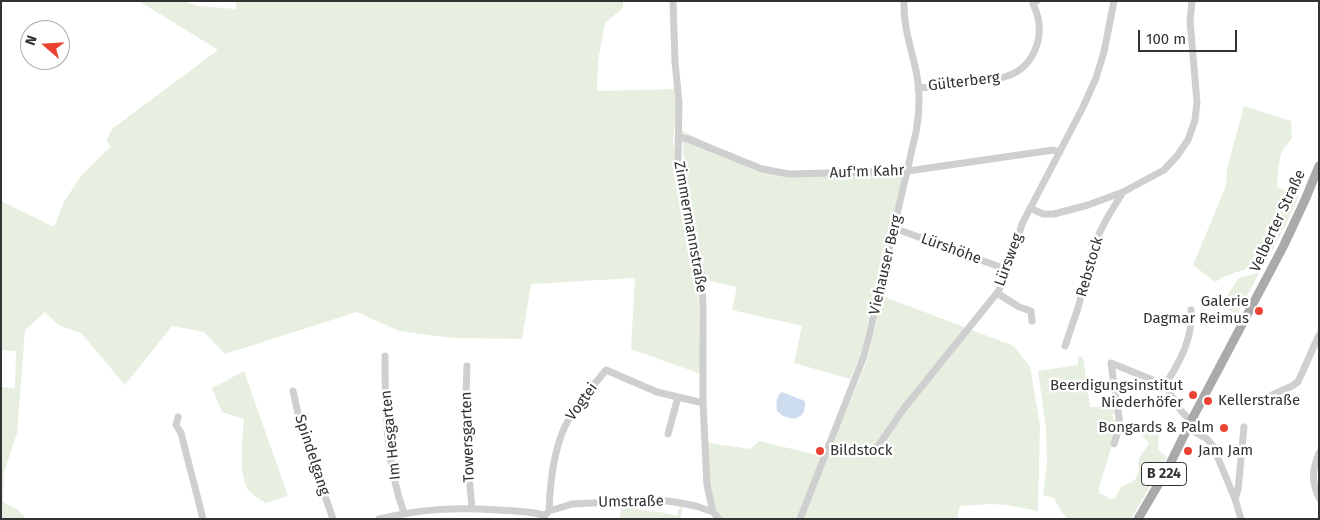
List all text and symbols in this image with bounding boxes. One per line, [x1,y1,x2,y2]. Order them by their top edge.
north arrow [20,20,70,70]
scale bar [1140,20,1239,52]
text: 100 m [1146,30,1186,48]
text: N [22,33,41,47]
street label: Gülterberg [927,69,1001,95]
street label: Zimmermannstraße [670,160,710,294]
street label: Auf'm Kahr [829,162,905,182]
street label: Velberter Straße [1246,167,1310,275]
street label: Viehauser Berg [866,213,906,317]
street label: Lürshöhe [918,230,984,268]
street label: Lürsweg [991,231,1027,289]
street label: Rebstock [1073,235,1107,299]
place label: Galerie Dagmar Reimus [1143,293,1249,328]
marker: Galerie Dagmar Reimus [1253,305,1265,317]
place label: Beerdigungsinstitut Niederhöfer [1050,377,1183,412]
street label: Vogtei [562,380,602,424]
street label: Im Hesgarten [377,389,405,481]
marker: Beerdigungsinstitut Niederhöfer [1187,389,1199,401]
street label: Towersgarten [457,391,479,483]
place label: Kellerstraße [1218,392,1300,410]
marker: Kellerstraße [1202,395,1214,407]
street label: Spindelgang [290,412,334,498]
place label: Bongards & Palm [1098,419,1214,437]
marker: Bongards & Palm [1218,422,1230,434]
place label: Bildstock [830,442,892,460]
place label: Jam Jam [1198,442,1253,460]
marker: Bildstock [814,445,826,457]
marker: Jam Jam [1182,445,1194,457]
road number: B 224 [1142,462,1186,486]
street label: Umstraße [598,492,664,512]

